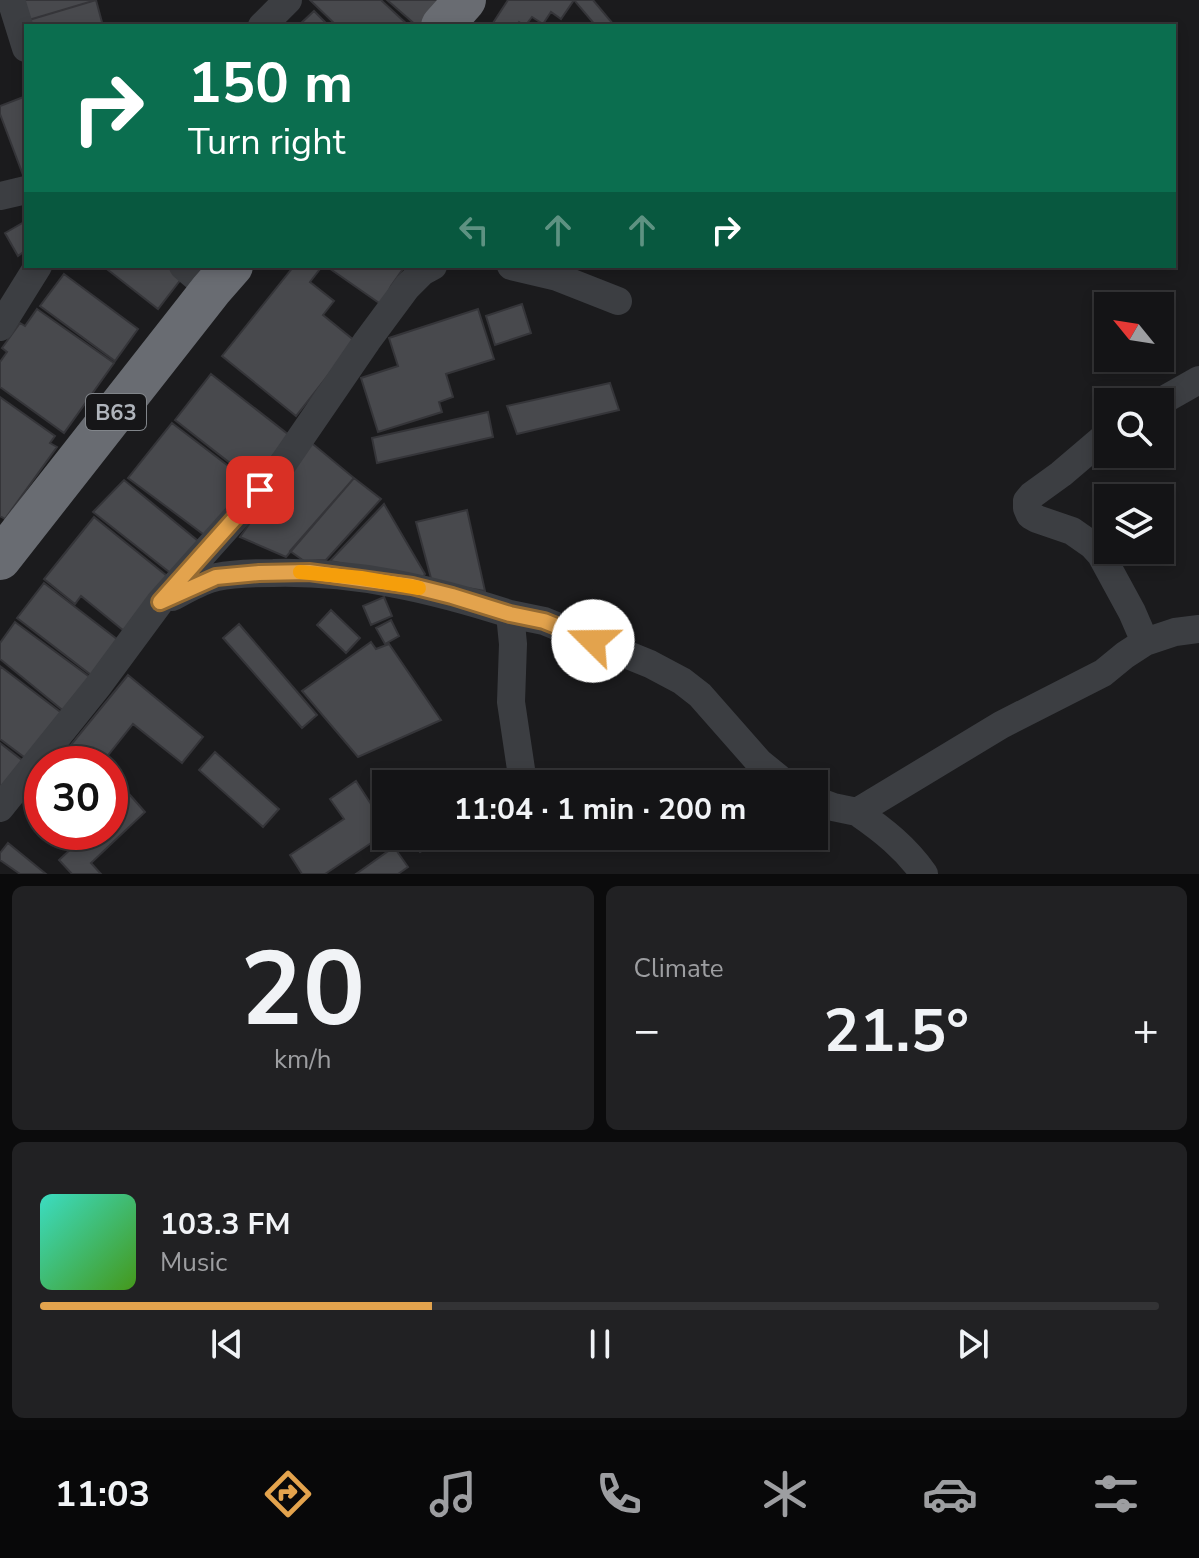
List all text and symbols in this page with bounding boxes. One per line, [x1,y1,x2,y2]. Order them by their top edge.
text: 150 m [188,45,353,122]
icon: right [56,56,160,160]
text: Turn right [188,118,345,167]
icon: left [452,208,496,252]
icon: ahead [536,208,580,252]
icon: ahead [620,208,664,252]
icon: right [704,208,748,252]
north arrow [1094,292,1174,372]
map controls [1094,292,1174,564]
button: search [1094,388,1174,468]
road number: B63 [86,394,146,430]
pin [226,456,294,524]
icon: arrive [238,468,282,512]
button: layers [1094,484,1174,564]
position arrow [551,599,635,683]
speed limit sign: 30 [24,746,128,850]
text: 11:04 · 1 min · 200 m [454,789,746,830]
text: 20 [240,919,365,1061]
text: Climate [634,951,724,986]
text: 21.5° [823,990,969,1072]
text: − [634,1001,660,1061]
text: + [1133,1001,1159,1061]
text: km/h [274,1042,331,1077]
text: 103.3 FM [160,1204,290,1245]
text: Music [160,1245,227,1280]
icon: previous [205,1322,249,1366]
icon: pause [578,1322,622,1366]
icon: next [951,1322,995,1366]
icon: directions [260,1466,316,1522]
icon: music [425,1466,481,1522]
icon: phone [591,1466,647,1522]
icon: climate [757,1466,813,1522]
icon: car [922,1466,978,1522]
icon: filters [1088,1466,1144,1522]
text: 11:03 [55,1470,150,1519]

